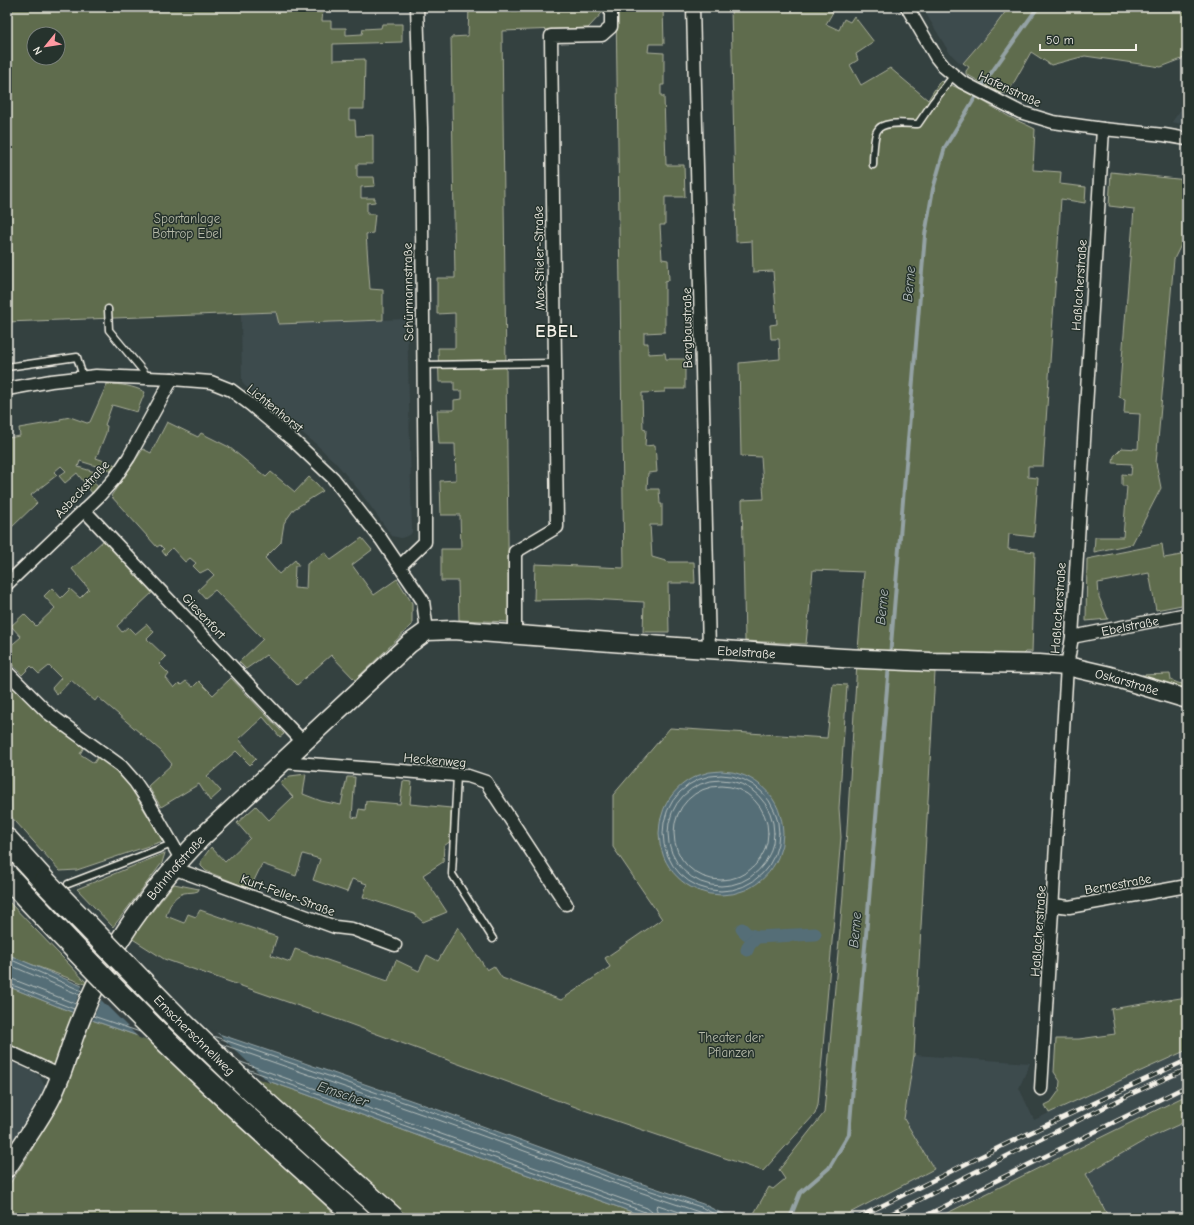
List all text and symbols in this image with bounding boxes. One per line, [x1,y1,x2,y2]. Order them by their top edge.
north arrow [26,26,66,66]
scale bar [1040,26,1136,52]
text: 50 m [1046,33,1074,47]
text: N [30,44,45,57]
street label: Hafenstraße [976,68,1044,110]
street label: Max-Stieler-Straße [531,205,547,310]
park label: Sportanlage Bottrop Ebel [152,211,222,241]
street label: Haßlacherstraße [1068,238,1090,331]
street label: Schürmannstraße [400,242,416,341]
water label: Berne [899,265,919,303]
street label: Bergbaustraße [679,287,695,368]
district label: EBEL [535,322,579,341]
street label: Lichtenhorst [244,381,307,436]
street label: Asbeckstraße [52,457,113,521]
street label: Haßlacherstraße [1047,561,1069,654]
water label: Berne [872,588,892,626]
street label: Giesenfort [179,590,230,643]
street label: Ebelstraße [1100,612,1160,639]
street label: Ebelstraße [717,642,777,661]
street label: Oskarstraße [1094,665,1161,698]
street label: Heckenweg [403,750,467,770]
street label: Bahnhofstraße [143,832,208,902]
street label: Kurt-Feller-Straße [239,871,338,919]
street label: Bernestraße [1083,871,1153,897]
street label: Haßlacherstraße [1027,884,1049,977]
water label: Berne [845,911,865,949]
street label: Emscherschnellweg [151,992,238,1078]
park label: Theater der Pflanzen [699,1030,764,1060]
water label: Emscher [315,1077,372,1111]

